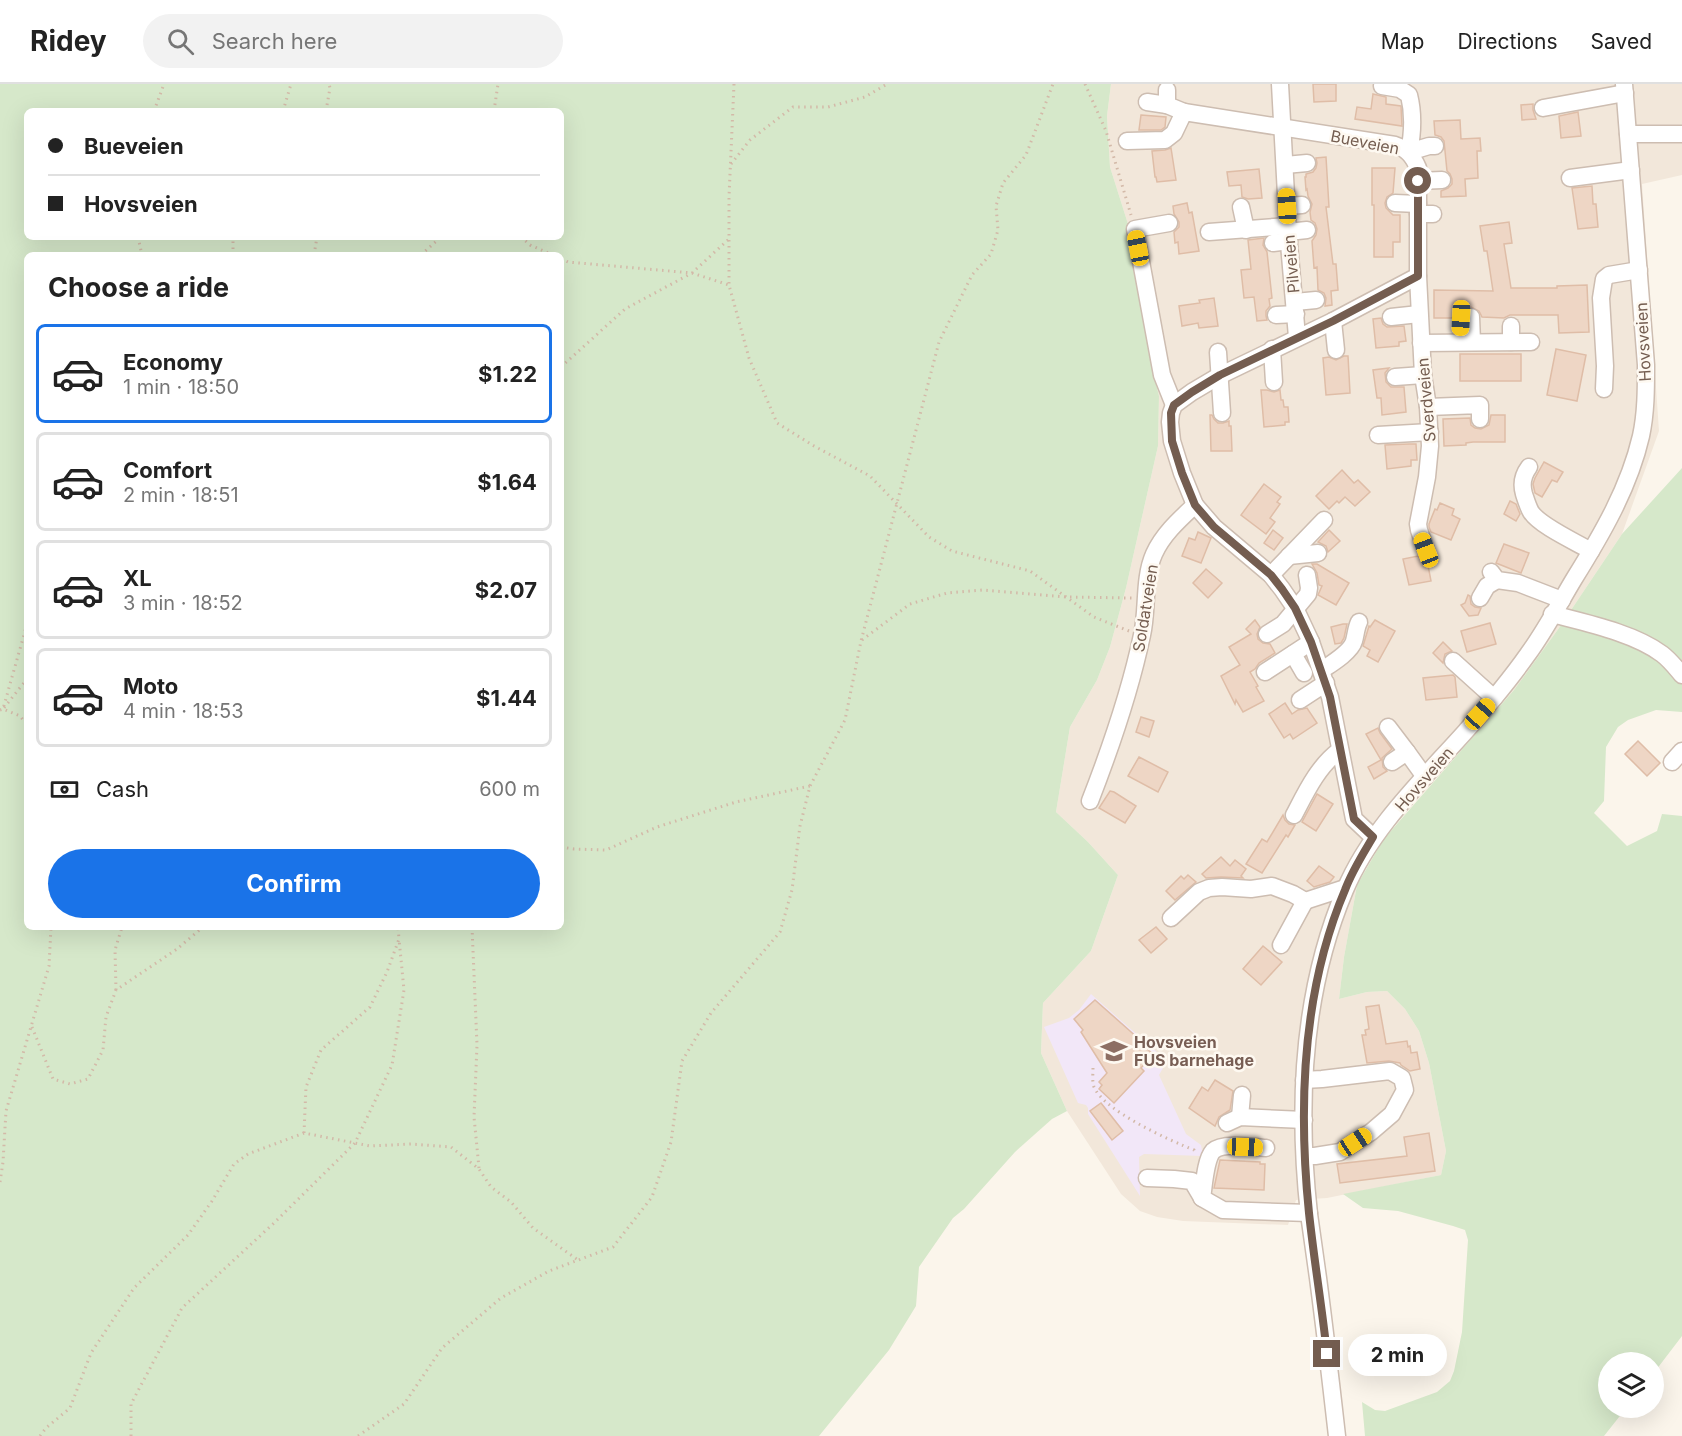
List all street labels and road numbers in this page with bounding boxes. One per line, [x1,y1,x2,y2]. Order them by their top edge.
street label: Bueveien [1329,126,1401,158]
street label: Pilveien [1278,234,1304,294]
street label: Hovsveien [1631,302,1655,382]
street label: Sverdveien [1412,357,1440,443]
street label: Soldatveien [1128,563,1162,653]
street label: Hovsveien [1390,743,1458,815]

